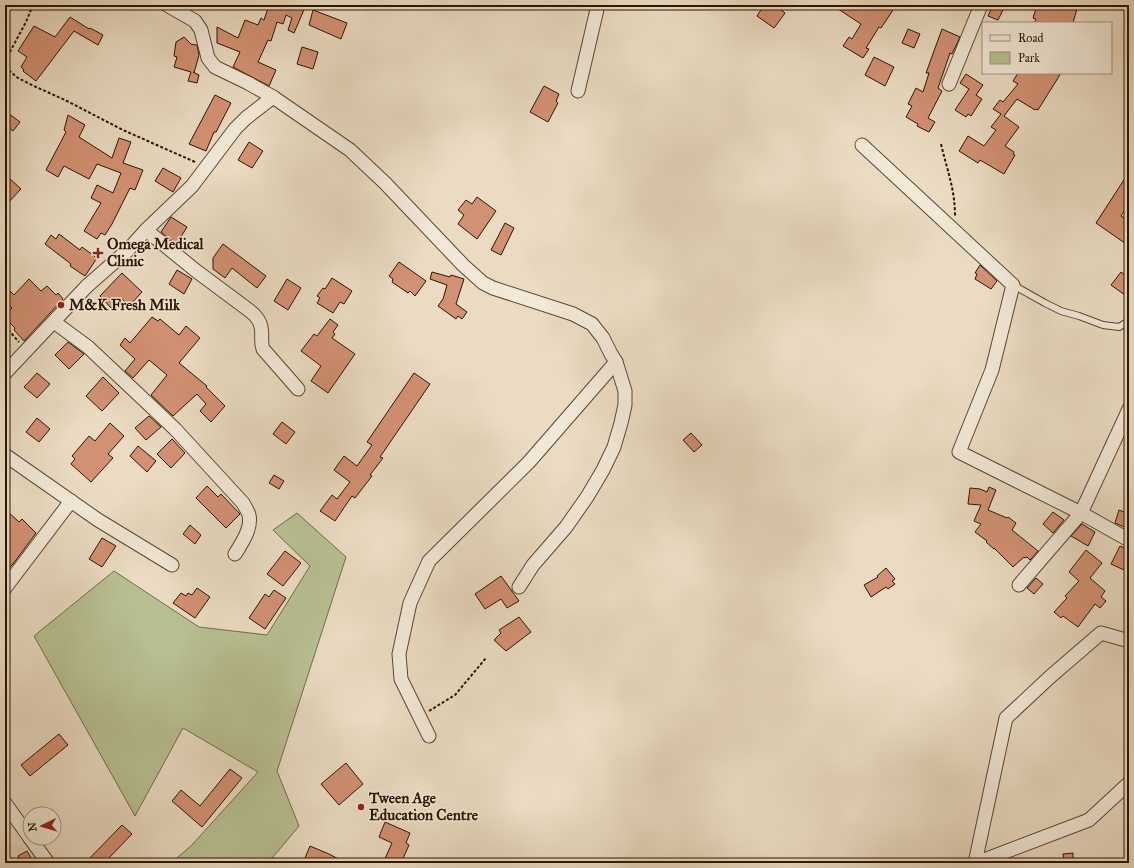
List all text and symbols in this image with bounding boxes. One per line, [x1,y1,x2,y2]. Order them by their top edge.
legend [982,22,1112,74]
text: Road [1018,31,1044,45]
text: Park [1018,51,1040,65]
place label: Omega Medical Clinic [107,235,205,270]
marker: Omega Medical Clinic [92,247,104,259]
place label: M&K Fresh Milk [69,296,181,314]
marker: M&K Fresh Milk [56,300,66,310]
place label: Tween Age Education Centre [368,789,479,824]
marker: Tween Age Education Centre [356,802,366,812]
north arrow [22,806,62,846]
text: N [26,821,39,832]

